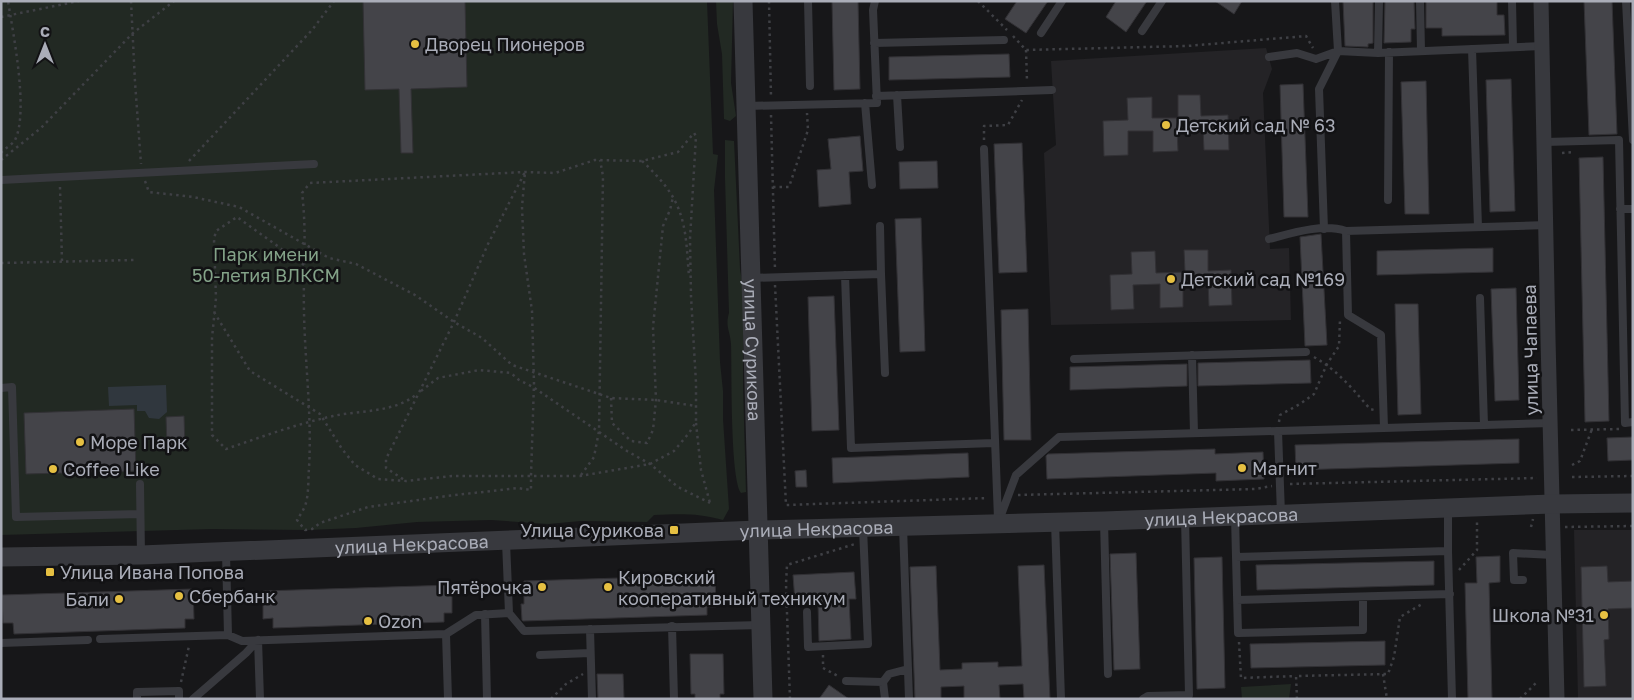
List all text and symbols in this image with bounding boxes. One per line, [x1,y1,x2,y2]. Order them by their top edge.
north arrow [20,20,70,70]
text: С [40,23,50,40]
place label: Дворец Пионеров [425,33,585,55]
marker: Дворец Пионеров [409,38,421,50]
place label: Детский сад № 63 [1176,114,1335,136]
marker: Детский сад № 63 [1160,119,1172,131]
park label: Парк имени 50-летия ВЛКСМ [192,243,340,286]
place label: Детский сад №169 [1181,268,1345,290]
marker: Детский сад №169 [1165,273,1177,285]
street label: улица Сурикова [740,278,766,422]
street label: улица Чапаева [1518,284,1542,416]
place label: Море Парк [90,431,187,453]
marker: Море Парк [74,436,86,448]
place label: Магнит [1252,457,1317,479]
place label: Coffee Like [63,458,160,480]
marker: Магнит [1236,462,1248,474]
marker: Coffee Like [47,463,59,475]
street label: улица Некрасова [1144,503,1299,530]
street label: улица Некрасова [739,515,894,542]
place label: Улица Сурикова [520,519,664,541]
marker: Улица Сурикова [668,524,680,536]
street label: улица Некрасова [334,530,489,558]
place label: Улица Ивана Попова [60,561,244,583]
marker: Улица Ивана Попова [44,566,56,578]
place label: Кировский кооперативный техникум [618,566,846,609]
place label: Пятёрочка [437,576,532,598]
marker: Пятёрочка [536,581,548,593]
marker: Кировский кооперативный техникум [602,581,614,593]
place label: Сбербанк [189,585,276,607]
place label: Бали [65,588,109,610]
marker: Сбербанк [173,590,185,602]
marker: Бали [113,593,125,605]
place label: Школа №31 [1492,604,1594,626]
marker: Школа №31 [1598,609,1610,621]
place label: Ozon [378,610,422,632]
marker: Ozon [362,615,374,627]

